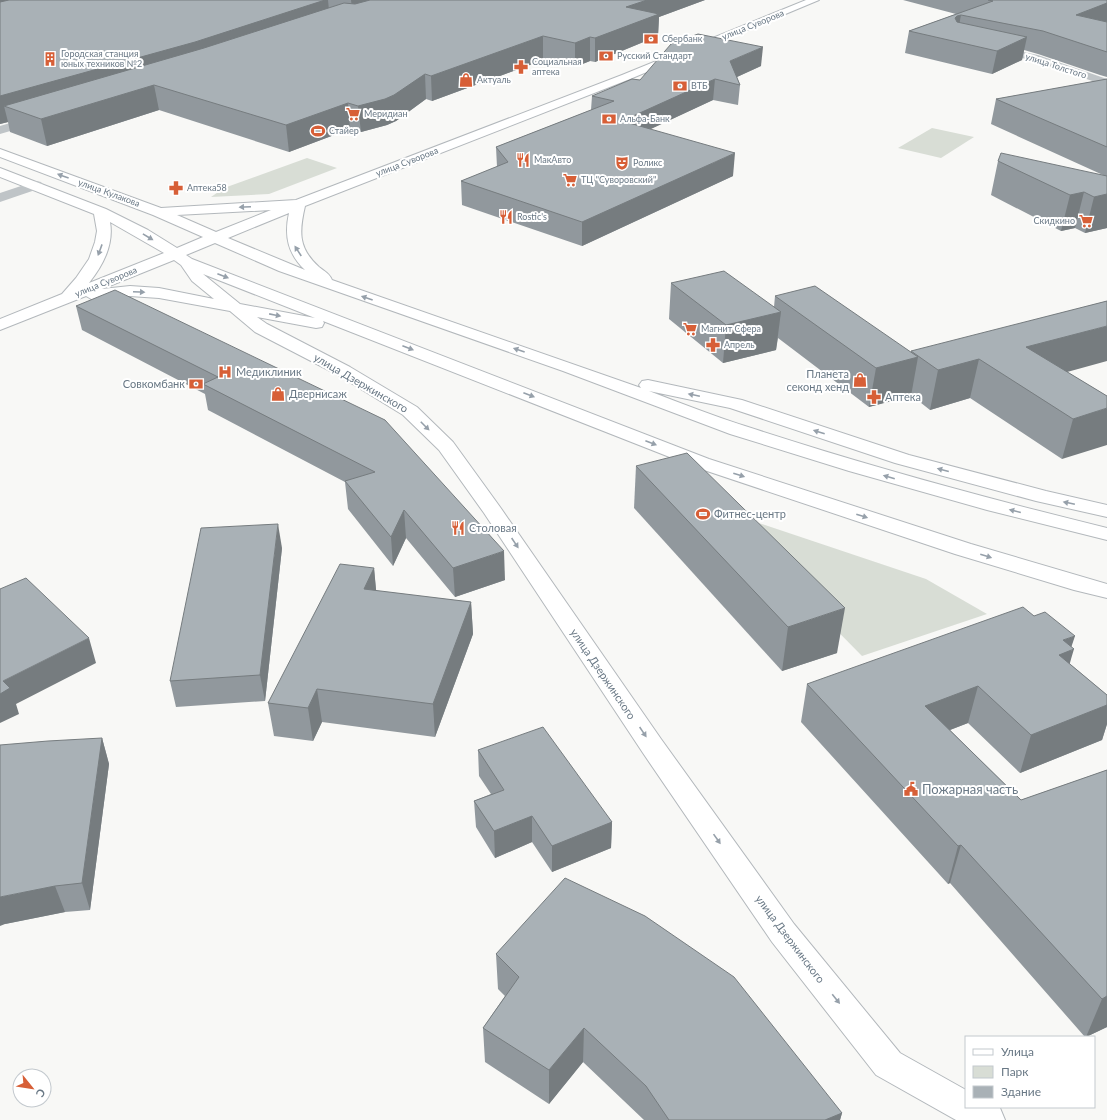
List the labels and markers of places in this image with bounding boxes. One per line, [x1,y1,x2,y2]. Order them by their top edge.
bank icon: Сбербанк [643,31,659,47]
place label: Сбербанк [662,33,703,44]
place label: Городская станция юных техников №2 [61,48,142,69]
bank icon: Русский Стандарт [598,48,614,64]
place label: Русский Стандарт [617,50,693,61]
building icon: Городская станция юных техников №2 [42,51,58,67]
place label: Социальная аптека [532,56,582,77]
pharmacy icon: Социальная аптека [513,59,529,75]
shop icon: Актуаль [458,72,474,88]
place label: Актуаль [477,74,512,85]
bank icon: ВТБ [672,78,688,94]
place label: ВТБ [691,80,708,91]
supermarket icon: Меридиан [345,106,361,122]
place label: Меридиан [364,108,407,119]
bank icon: Альфа-Банк [601,111,617,127]
place label: Альфа-Банк [620,113,670,124]
sports icon: Стайер [310,123,326,139]
place label: Стайер [329,125,359,136]
restaurant icon: МакАвто [515,152,531,168]
place label: МакАвто [534,154,571,165]
theatre icon: Роликс [614,155,630,171]
place label: Роликс [633,157,663,168]
supermarket icon: ТЦ "Суворовский" [562,172,578,188]
place label: ТЦ "Суворовский" [581,174,656,185]
pharmacy icon: Аптека58 [168,180,184,196]
place label: Аптека58 [187,182,227,193]
restaurant icon: Rostic's [498,209,514,225]
place label: Rostic's [517,211,547,222]
supermarket icon: Скидкино [1078,213,1094,229]
place label: Скидкино [1034,215,1075,226]
supermarket icon: Магнит Сфера [682,321,698,337]
place label: Магнит Сфера [701,323,761,334]
pharmacy icon: Апрель [705,337,721,353]
place label: Апрель [724,339,755,350]
hospital icon: Медиклиник [217,364,233,380]
place label: Медиклиник [236,365,302,378]
place label: Планета секонд хенд [786,367,849,393]
shop icon: Планета секонд хенд [852,372,868,388]
bank icon: Совкомбанк [188,376,204,392]
place label: Совкомбанк [123,377,185,390]
shop icon: Двернисаж [270,386,286,402]
place label: Двернисаж [289,387,347,400]
pharmacy icon: Аптека [866,389,882,405]
place label: Аптека [885,390,921,403]
sports icon: Фитнес-центр [695,506,711,522]
place label: Фитнес-центр [714,507,786,520]
restaurant icon: Столовая [450,520,466,536]
place label: Столовая [469,521,517,534]
public building icon: Пожарная часть [903,781,919,797]
place label: Пожарная часть [922,781,1018,797]

